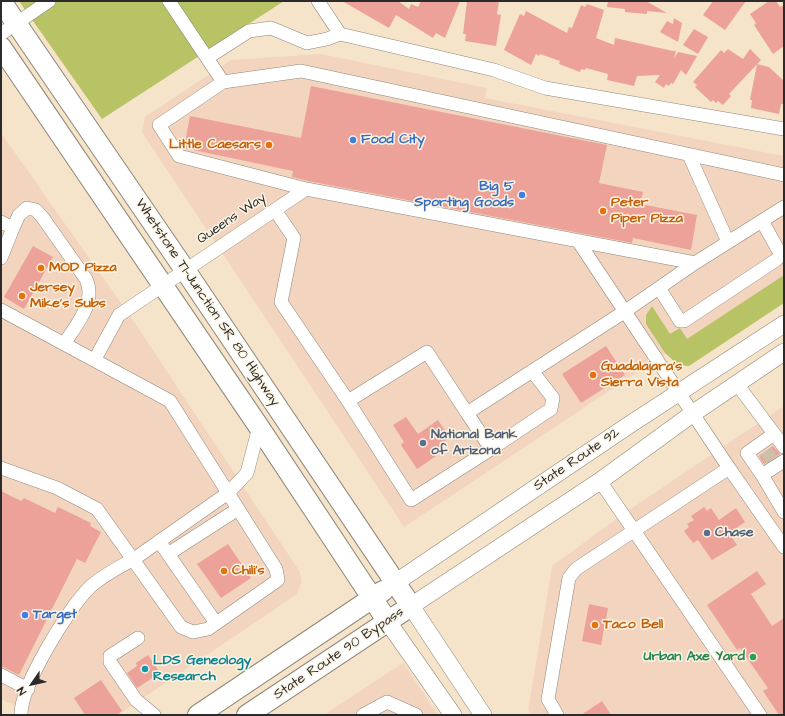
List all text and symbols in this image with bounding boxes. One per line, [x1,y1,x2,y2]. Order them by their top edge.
place label: Food City [361,132,425,148]
marker: Food City [348,135,358,145]
place label: Little Caesars [169,137,261,153]
marker: Little Caesars [264,140,274,150]
place label: Big 5 Sporting Goods [414,179,514,212]
street label: Queens Way [194,190,270,248]
marker: Big 5 Sporting Goods [517,190,527,200]
place label: Peter Piper Pizza [611,195,683,228]
street label: Whetstone TI-Junction SR 80 Highway [131,196,283,410]
marker: Peter Piper Pizza [598,206,608,216]
place label: MOD Pizza [49,260,117,276]
marker: MOD Pizza [36,263,46,273]
place label: Jersey Mike's Subs [30,280,106,312]
marker: Jersey Mike's Subs [17,291,27,301]
place label: Guadalajara's Sierra Vista [601,359,682,392]
marker: Guadalajara's Sierra Vista [588,370,598,380]
street label: State Route 92 [531,425,623,495]
place label: National Bank of Arizona [431,427,517,460]
marker: National Bank of Arizona [418,438,428,448]
place label: Chase [715,525,754,541]
marker: Chase [702,528,712,538]
place label: Chili's [232,563,265,579]
marker: Chili's [219,566,229,576]
street label: State Route 90 Bypass [271,604,407,704]
place label: Target [33,607,77,623]
marker: Target [20,610,30,620]
place label: Taco Bell [603,617,663,633]
marker: Taco Bell [590,620,600,630]
place label: Urban Axe Yard [644,649,745,665]
marker: Urban Axe Yard [748,652,758,662]
place label: LDS Geneology Research [153,653,251,686]
north arrow [12,664,52,704]
marker: LDS Geneology Research [140,664,150,674]
text: N [13,684,30,698]

